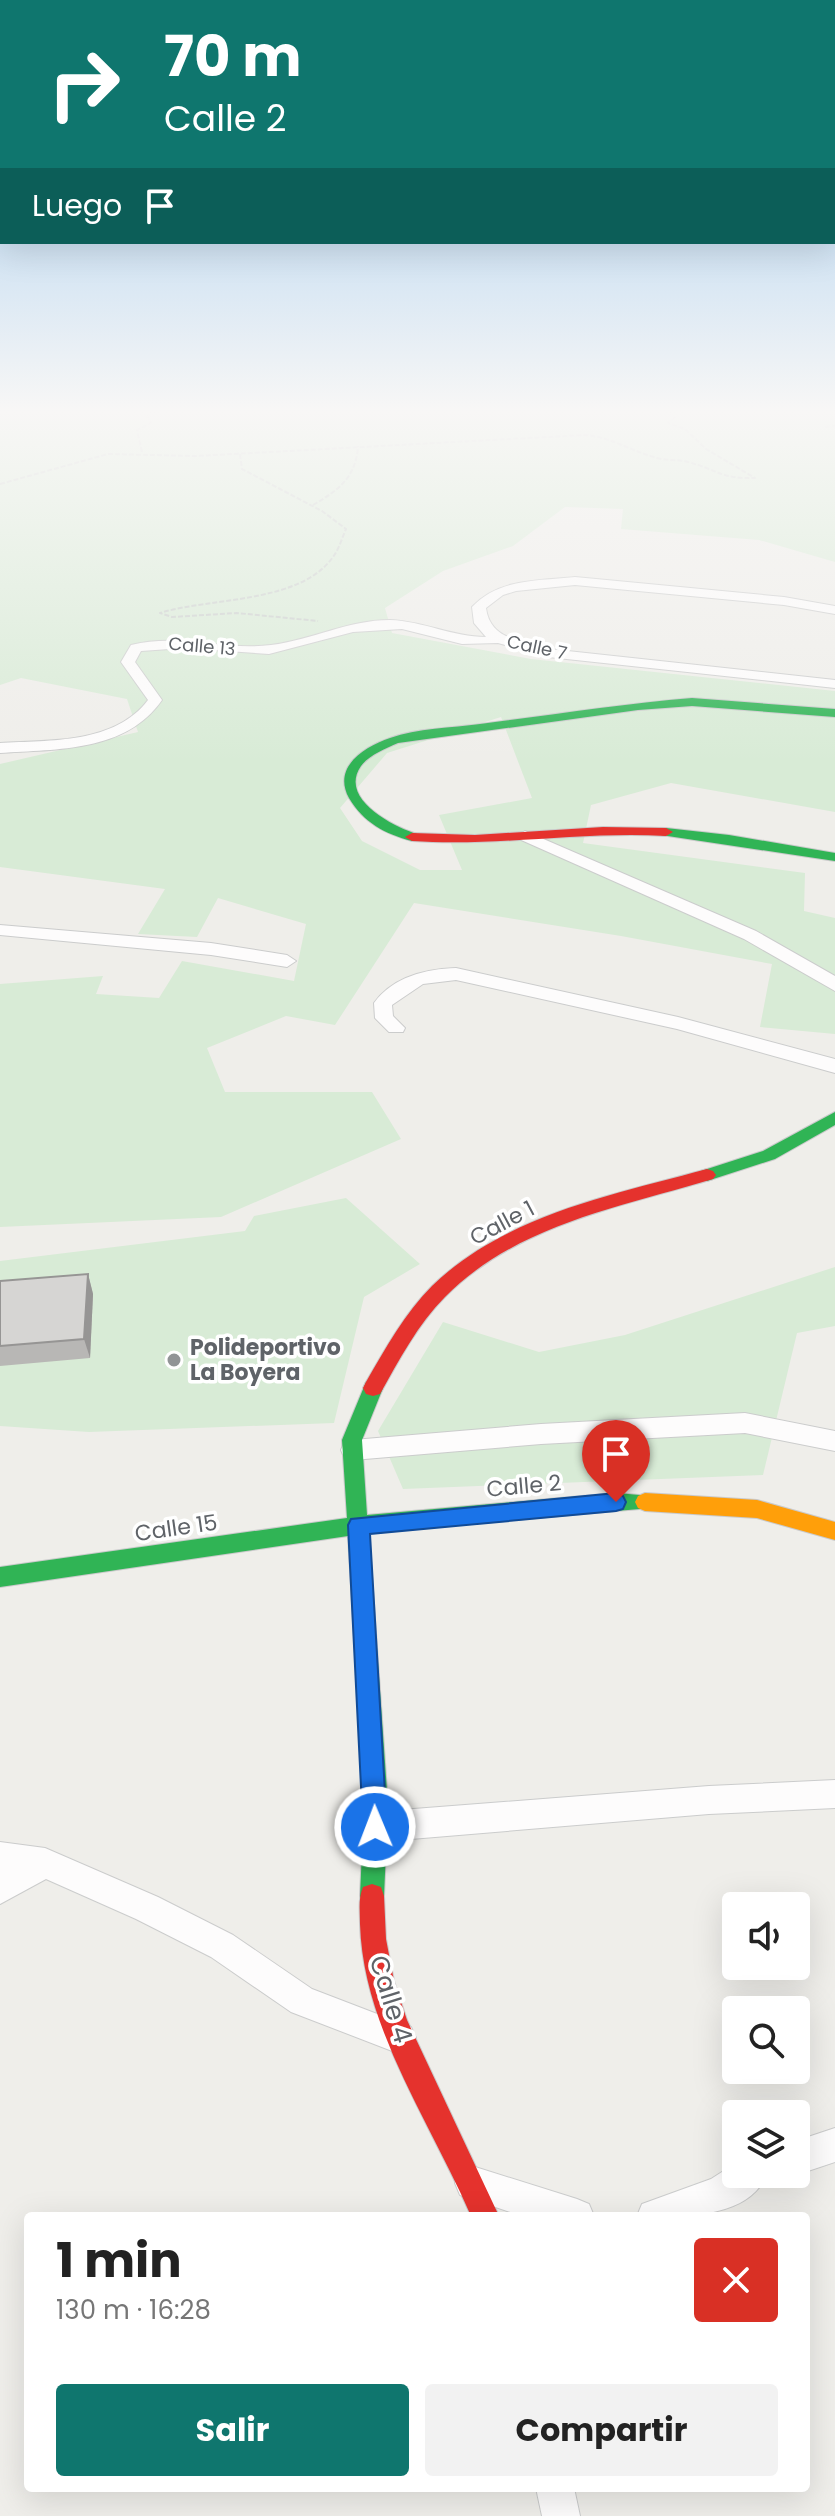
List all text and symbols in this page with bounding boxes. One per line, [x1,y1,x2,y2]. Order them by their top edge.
text: 70 m [164,17,302,96]
icon: right [32,32,136,136]
text: Calle 2 [164,93,286,144]
text: Luego [32,184,122,227]
icon: arrive [138,184,182,228]
street label: Calle 7 [505,628,569,666]
street label: Calle 13 [167,631,237,661]
street label: Calle 1 [464,1193,540,1253]
place label: Polideportivo La Boyera [190,1332,341,1388]
marker: Polideportivo La Boyera [165,1351,183,1369]
pin [582,1420,650,1502]
icon: arrive [594,1432,638,1476]
street label: Calle 2 [485,1467,563,1505]
street label: Calle 15 [133,1507,219,1549]
position arrow [333,1785,417,1869]
map controls [722,1892,810,2188]
button: sound [722,1892,810,1980]
street label: Calle 4 [361,1951,421,2047]
button: search [722,1996,810,2084]
button: layers [722,2100,810,2188]
text: 1 min [56,2227,182,2294]
button: close [694,2238,778,2322]
text: 130 m · 16:28 [56,2292,211,2328]
button: Salir [56,2384,409,2476]
button: Compartir [425,2384,778,2476]

